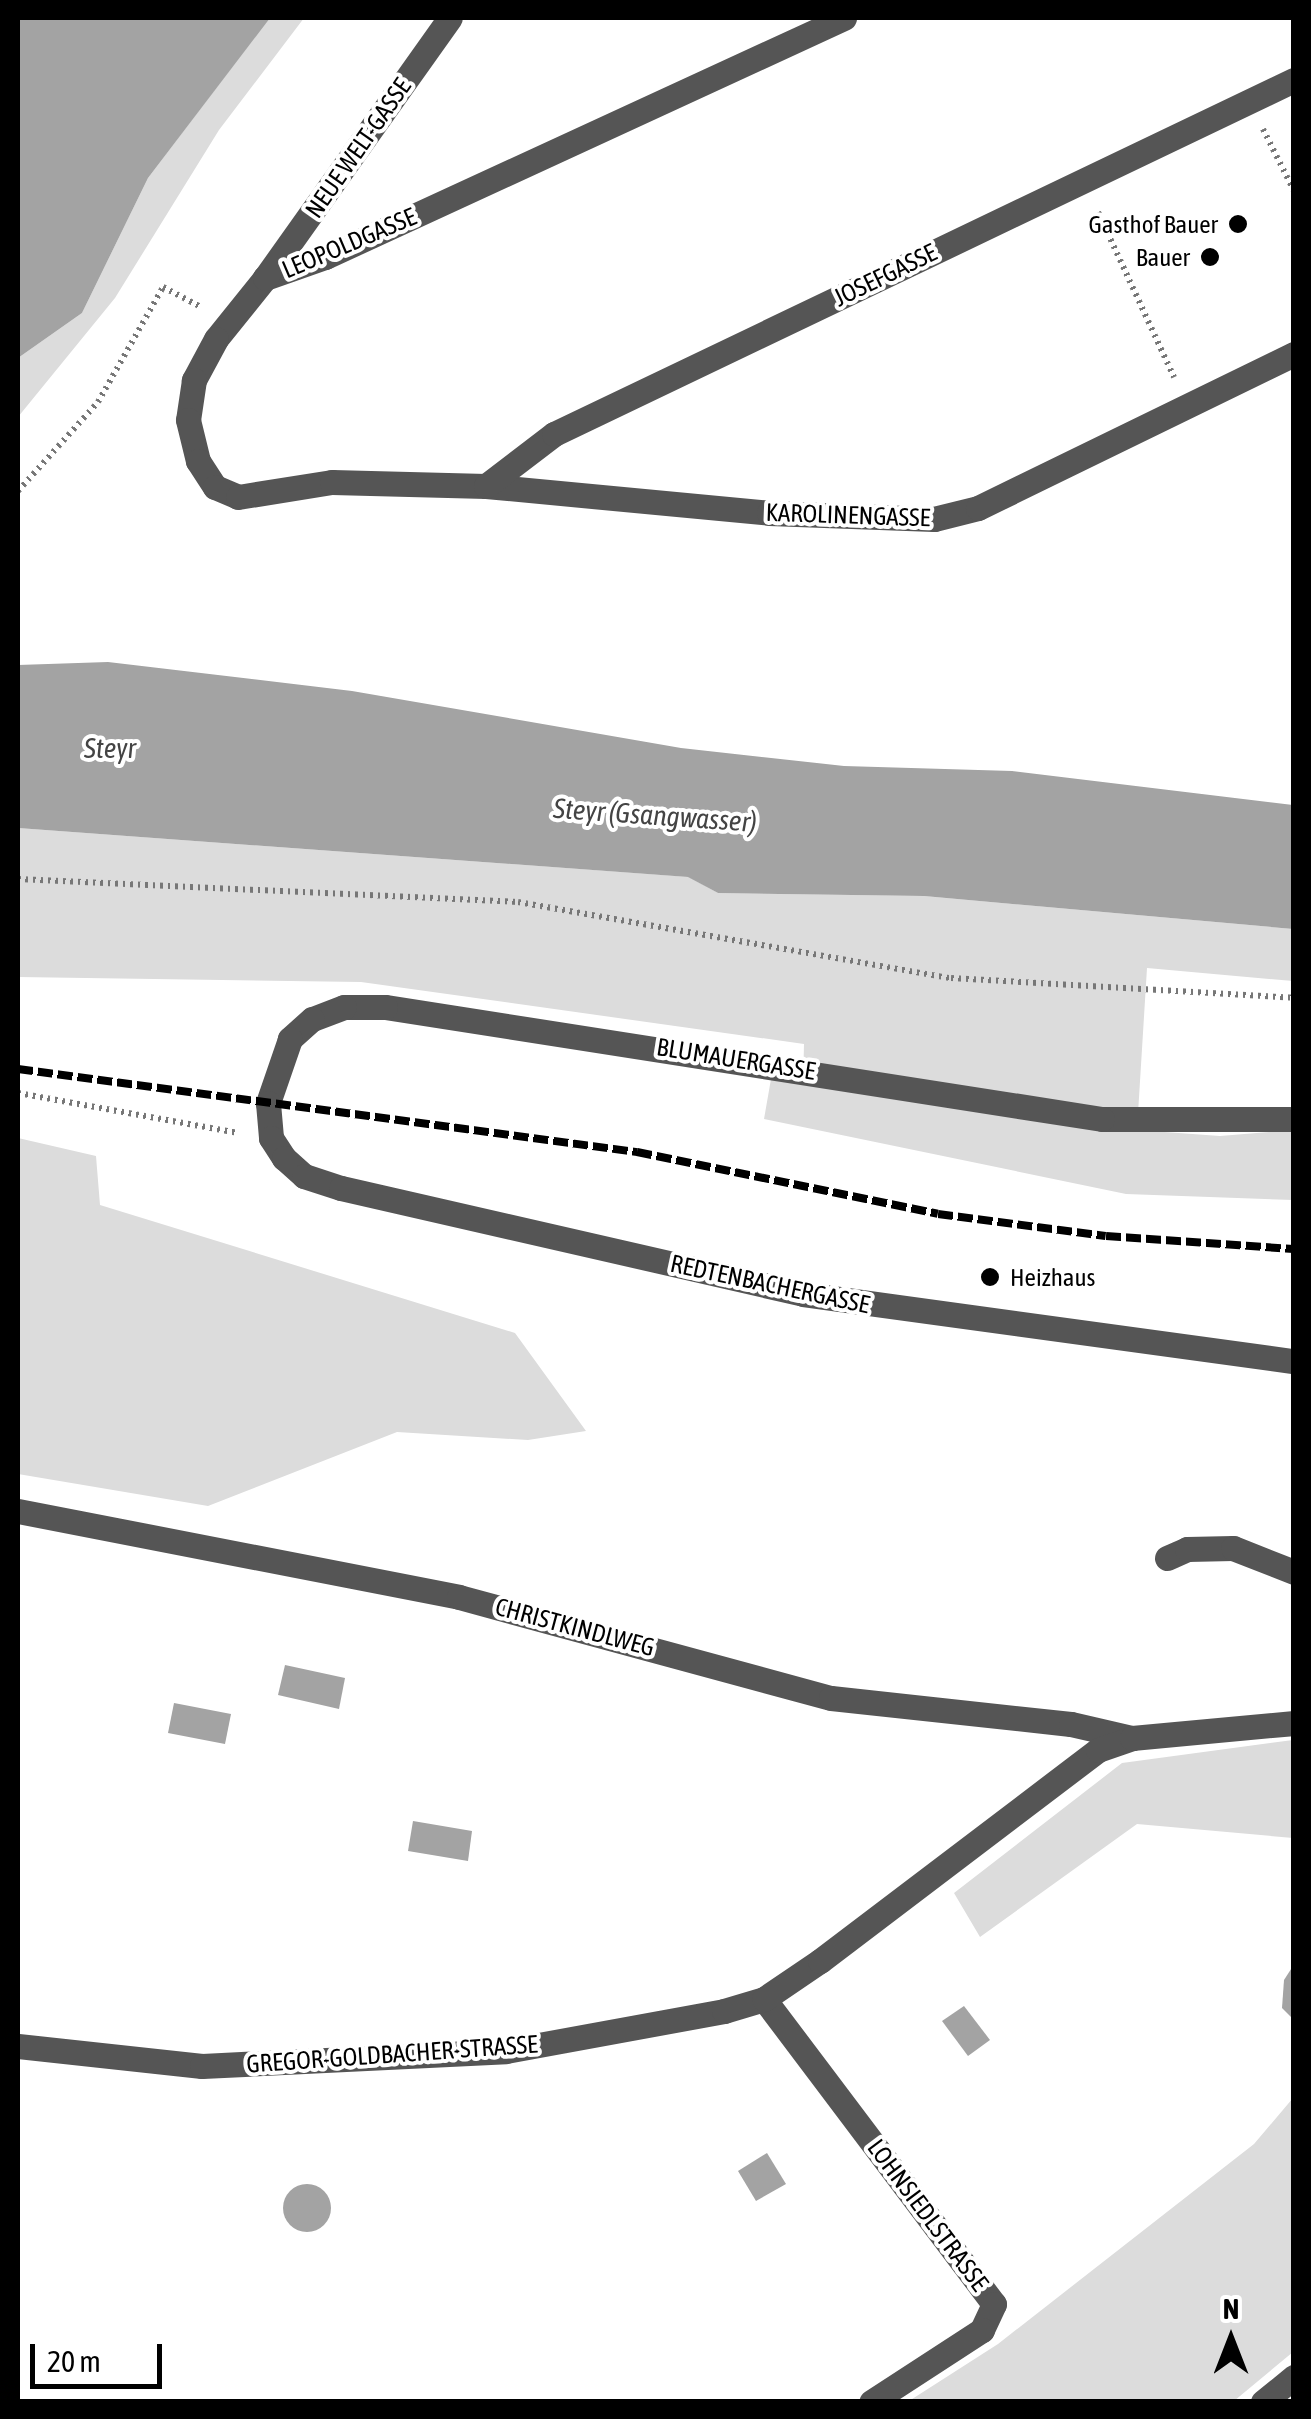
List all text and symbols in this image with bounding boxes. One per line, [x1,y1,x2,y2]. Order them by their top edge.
street label: NEUE WELT-GASSE [299,72,417,224]
street label: LEOPOLDGASSE [278,201,420,285]
place label: Gasthof Bauer [1089,209,1218,239]
marker: Gasthof Bauer [1227,213,1249,235]
street label: JOSEFGASSE [829,237,941,313]
place label: Bauer [1136,242,1190,272]
marker: Bauer [1199,246,1221,268]
street label: KAROLINENGASSE [765,497,931,533]
water label: Steyr [84,731,136,765]
water label: Steyr (Gsangwasser) [552,791,758,839]
street label: BLUMAUERGASSE [655,1032,817,1086]
street label: REDTENBACHERGASSE [668,1248,872,1320]
place label: Heizhaus [1010,1262,1095,1292]
marker: Heizhaus [979,1266,1001,1288]
street label: CHRISTKINDLWEG [492,1591,658,1663]
street label: GREGOR-GOLDBACHER-STRASSE [245,2029,539,2079]
street label: LOHNSIEDLSTRASSE [861,2133,995,2297]
north arrow [1181,2289,1281,2389]
text: N [1223,2293,1239,2325]
scale bar [35,2324,168,2386]
text: 20 m [47,2344,101,2378]

